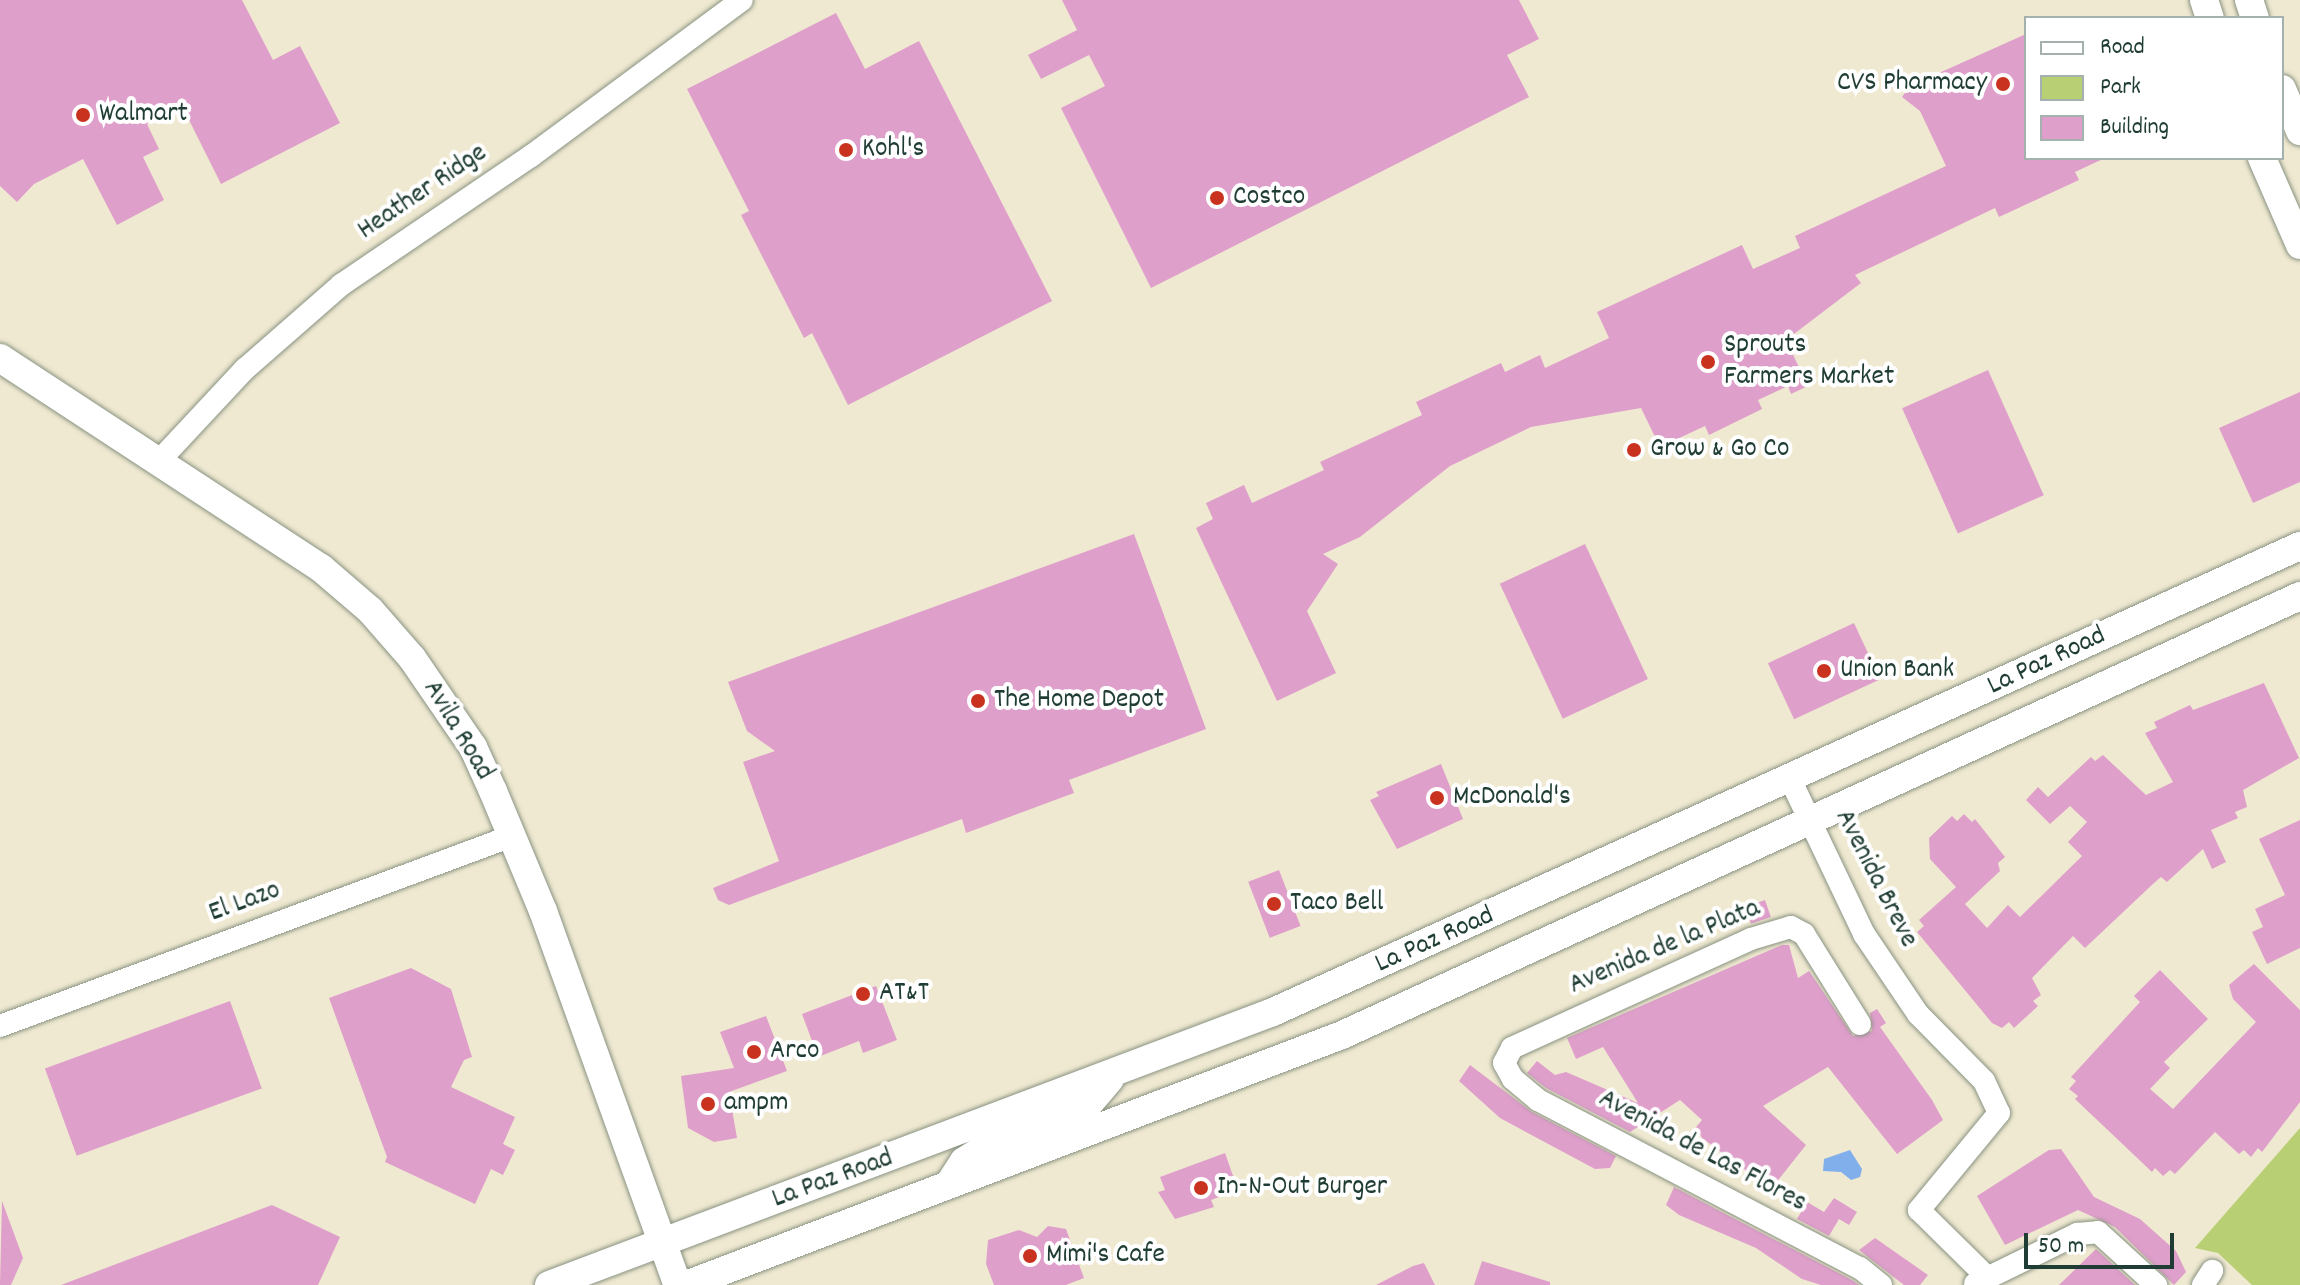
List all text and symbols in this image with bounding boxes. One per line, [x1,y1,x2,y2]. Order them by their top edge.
legend [2024,16,2284,160]
text: Road [2100,31,2145,65]
place label: CVS Pharmacy [1837,67,1987,101]
text: Park [2100,71,2141,105]
marker: CVS Pharmacy [1994,75,2012,93]
place label: Walmart [99,98,188,132]
marker: Walmart [74,106,92,124]
text: Building [2100,111,2169,145]
place label: Kohl's [862,133,924,167]
street label: Heather Ridge [352,138,494,248]
marker: Kohl's [837,141,855,159]
place label: Costco [1233,181,1305,215]
marker: Costco [1208,189,1226,207]
place label: Sprouts Farmers Market [1724,329,1894,395]
marker: Sprouts Farmers Market [1699,353,1717,371]
place label: Grow & Go Co [1650,433,1789,467]
marker: Grow & Go Co [1625,441,1643,459]
street label: La Paz Road [1983,620,2111,704]
place label: Union Bank [1840,654,1954,688]
marker: Union Bank [1815,662,1833,680]
street label: Avila Road [414,675,500,787]
place label: The Home Depot [994,684,1164,718]
marker: The Home Depot [969,692,987,710]
place label: McDonald's [1453,781,1571,815]
marker: McDonald's [1428,789,1446,807]
street label: Avenida Breve [1826,805,1924,953]
street label: El Lazo [205,875,285,931]
place label: Taco Bell [1290,887,1383,921]
street label: Avenida de la Plata [1565,893,1765,1003]
marker: Taco Bell [1265,895,1283,913]
street label: La Paz Road [1370,900,1500,982]
place label: AT&T [879,977,929,1011]
marker: AT&T [854,985,872,1003]
place label: Arco [770,1035,819,1069]
marker: Arco [745,1043,763,1061]
street label: Avenida de Las Flores [1592,1083,1812,1221]
place label: ampm [724,1087,789,1121]
marker: ampm [699,1095,717,1113]
street label: La Paz Road [768,1143,898,1217]
place label: In-N-Out Burger [1217,1171,1387,1205]
marker: In-N-Out Burger [1192,1179,1210,1197]
scale bar [2028,1217,2178,1267]
text: 50 m [2038,1230,2084,1264]
place label: Mimi's Cafe [1046,1239,1165,1273]
marker: Mimi's Cafe [1021,1247,1039,1265]

